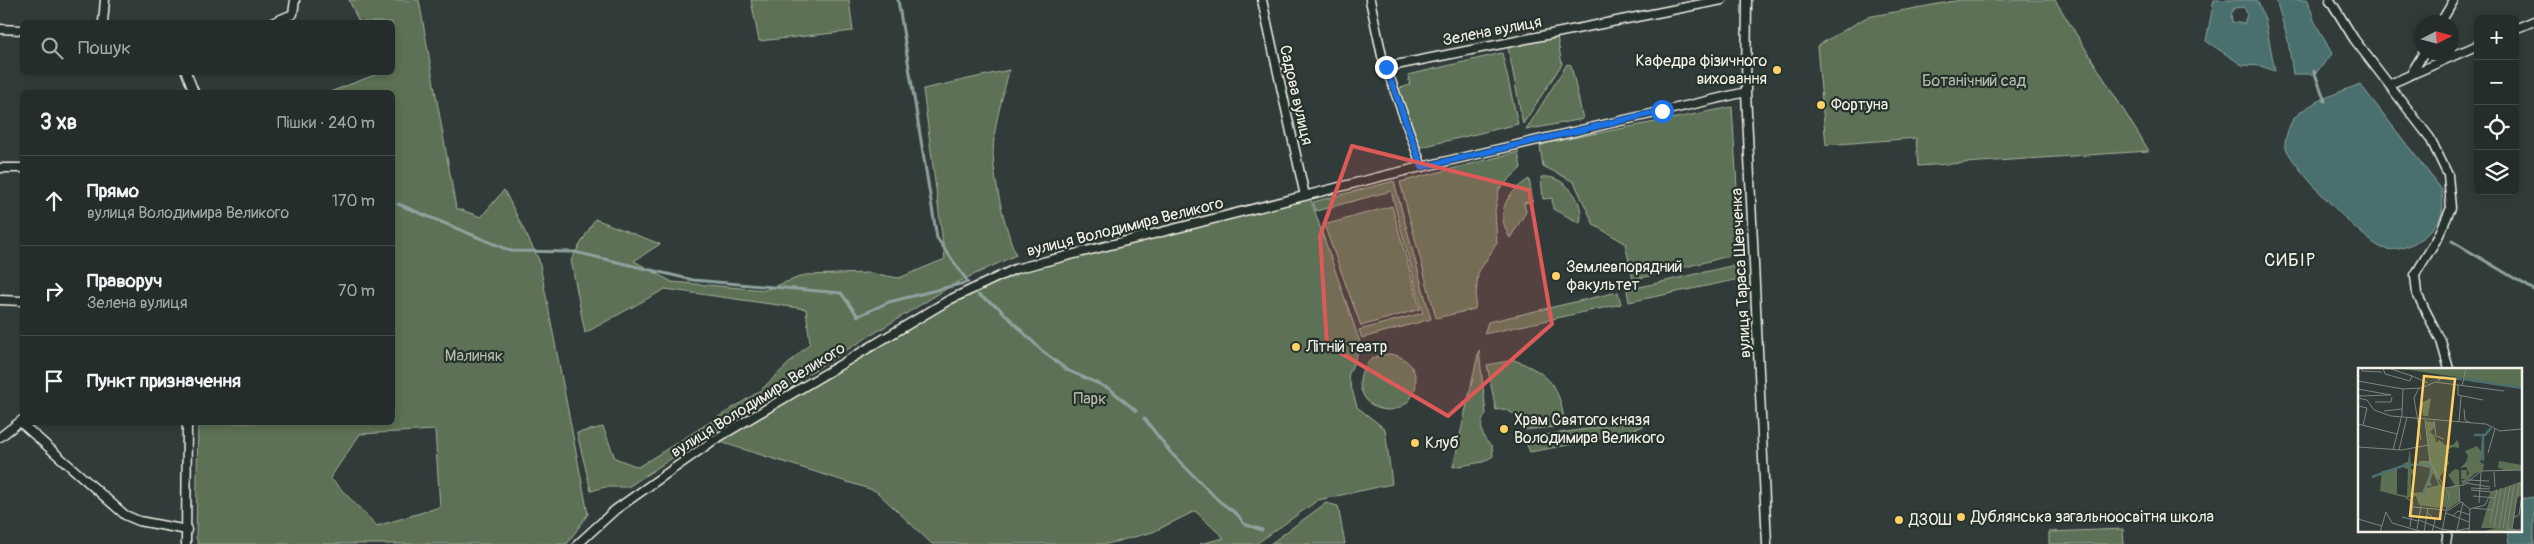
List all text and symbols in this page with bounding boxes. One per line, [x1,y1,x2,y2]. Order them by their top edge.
street label: Зелена вулиця [1441,12,1543,50]
north arrow [2414,15,2459,60]
map controls [2474,15,2519,195]
button: + [2474,15,2519,60]
search box [20,20,395,75]
icon: search [38,34,66,62]
text: Пошук [78,36,131,60]
street label: Садова вулиця [1275,43,1317,147]
place label: Кафедра фізичного виховання [1635,51,1767,89]
route end [1375,56,1398,79]
button: − [2474,60,2519,105]
marker: Кафедра фізичного виховання [1771,64,1783,76]
park label: Ботанічний сад [1922,71,2026,91]
place label: Фортуна [1831,95,1888,115]
marker: Фортуна [1815,99,1827,111]
route start [1651,100,1674,123]
button: locate [2474,105,2519,150]
text: 3 хв [40,109,77,136]
text: Пішки · 240 m [277,113,375,133]
button: layers [2474,150,2519,195]
text: Прямо [87,179,139,203]
icon: ahead [40,187,68,215]
street label: вулиця Тараса Шевченка [1727,188,1755,358]
text: 170 m [332,191,375,211]
street label: вулиця Володимира Великого [1025,193,1226,261]
text: вулиця Володимира Великого [87,203,289,223]
district label: СИБІР [2264,249,2316,272]
place label: Землевпорядний факультет [1566,257,1682,295]
text: Праворуч [87,269,162,293]
marker: Землевпорядний факультет [1550,270,1562,282]
icon: right [40,277,68,305]
text: 70 m [338,281,375,301]
text: Зелена вулиця [87,293,187,313]
place label: Літній театр [1305,337,1387,357]
street label: вулиця Володимира Великого [667,338,849,462]
marker: Літній театр [1290,341,1302,353]
park label: Малиняк [445,346,503,366]
icon: arrive [40,367,68,395]
inset map [2358,368,2522,532]
text: Пункт призначення [87,369,241,393]
park label: Парк [1074,389,1106,409]
place label: Храм Святого князя Володимира Великого [1514,410,1665,448]
marker: Храм Святого князя Володимира Великого [1498,423,1510,435]
place label: Клуб [1425,433,1459,453]
marker: Клуб [1409,437,1421,449]
place label: Дублянська загальноосвітня школа [1970,507,2214,527]
place label: ДЗОШ [1908,510,1951,530]
marker: Дублянська загальноосвітня школа [1955,511,1967,523]
marker: ДЗОШ [1893,514,1905,526]

